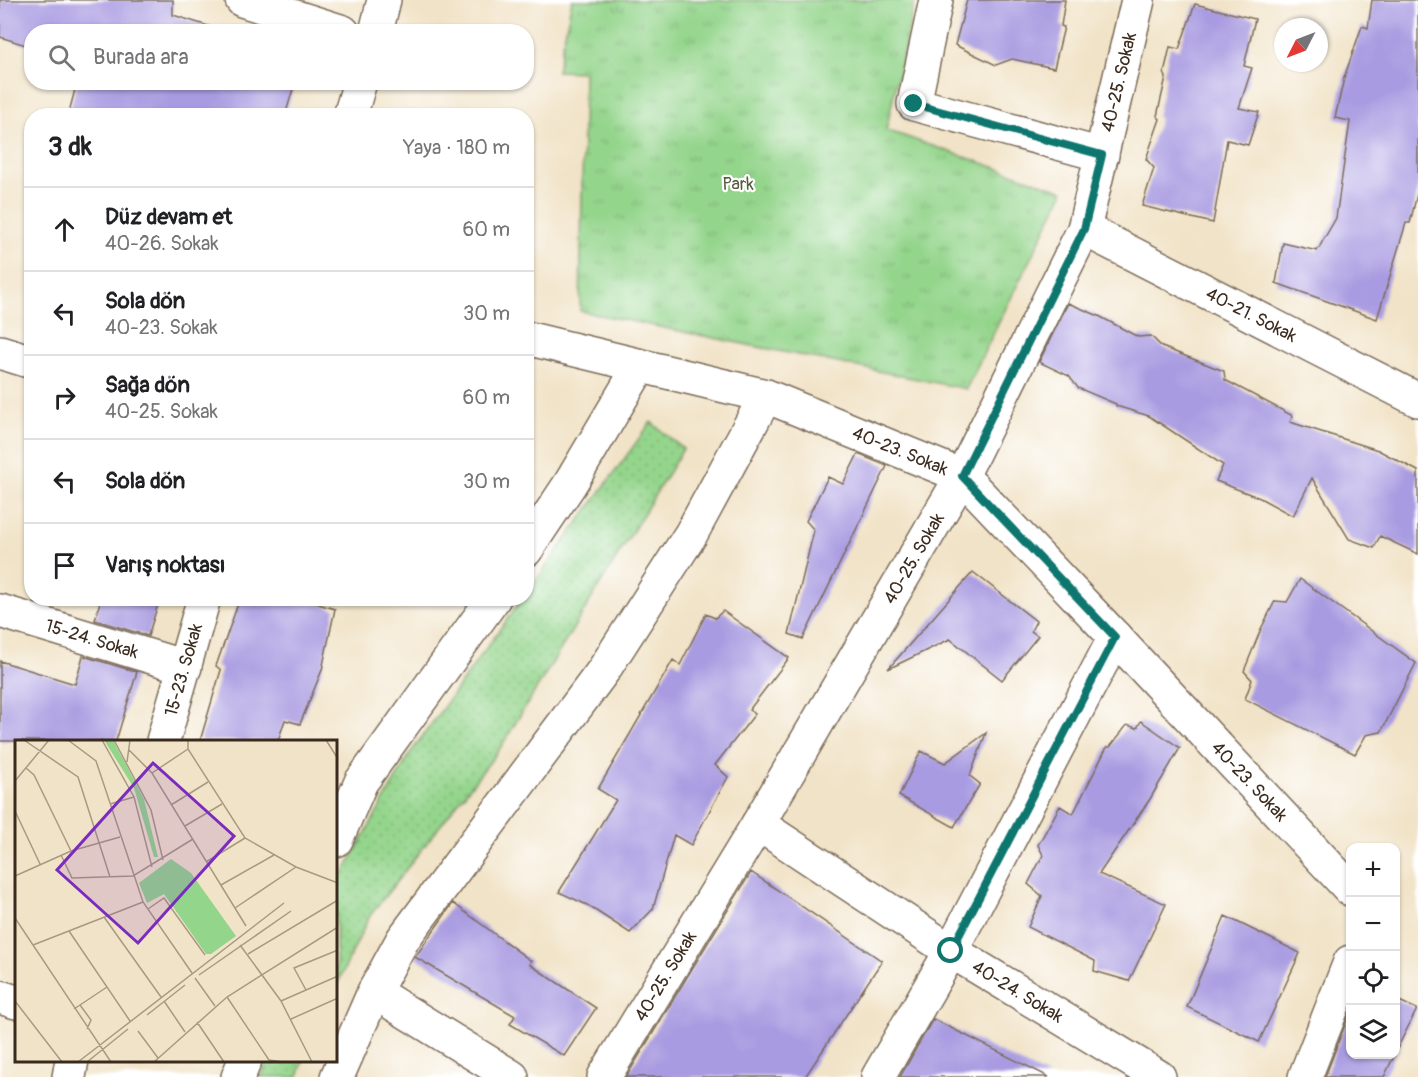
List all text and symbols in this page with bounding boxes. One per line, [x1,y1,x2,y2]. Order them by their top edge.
north arrow [1274,18,1328,72]
search box [24,24,534,90]
street label: 40-25. Sokak [1096,29,1142,134]
icon: search [45,41,78,74]
text: Burada ara [93,43,189,71]
route end [900,90,926,116]
text: 3 dk [48,131,92,163]
text: Yaya · 180 m [403,135,510,160]
park label: Park [722,173,754,196]
text: Düz devam et [105,203,232,231]
icon: ahead [48,213,81,246]
text: 60 m [463,217,510,242]
text: 40-26. Sokak [105,231,219,256]
street label: 40-21. Sokak [1202,282,1301,348]
text: Sola dön [105,287,185,315]
icon: left [48,297,81,330]
text: 30 m [463,301,510,326]
text: 40-23. Sokak [105,315,218,340]
text: Sağa dön [105,371,190,399]
icon: right [48,381,81,414]
text: 60 m [463,385,510,410]
text: 40-25. Sokak [105,399,218,424]
street label: 40-23. Sokak [849,421,952,481]
icon: left [48,465,81,498]
text: Sola dön [105,467,185,495]
text: 30 m [463,469,510,494]
street label: 40-25. Sokak [878,508,950,608]
icon: arrive [48,549,81,582]
text: Varış noktası [105,551,226,579]
street label: 15-24. Sokak [42,614,142,664]
street label: 15-23. Sokak [159,620,208,719]
street label: 40-23. Sokak [1207,736,1293,827]
inset map [15,740,338,1062]
map controls [1346,843,1400,1059]
button: + [1346,843,1400,897]
button: − [1346,897,1400,951]
street label: 40-25. Sokak [629,926,702,1026]
route start [937,937,963,963]
button: locate [1346,951,1400,1005]
street label: 40-24. Sokak [968,955,1068,1028]
button: layers [1346,1005,1400,1059]

